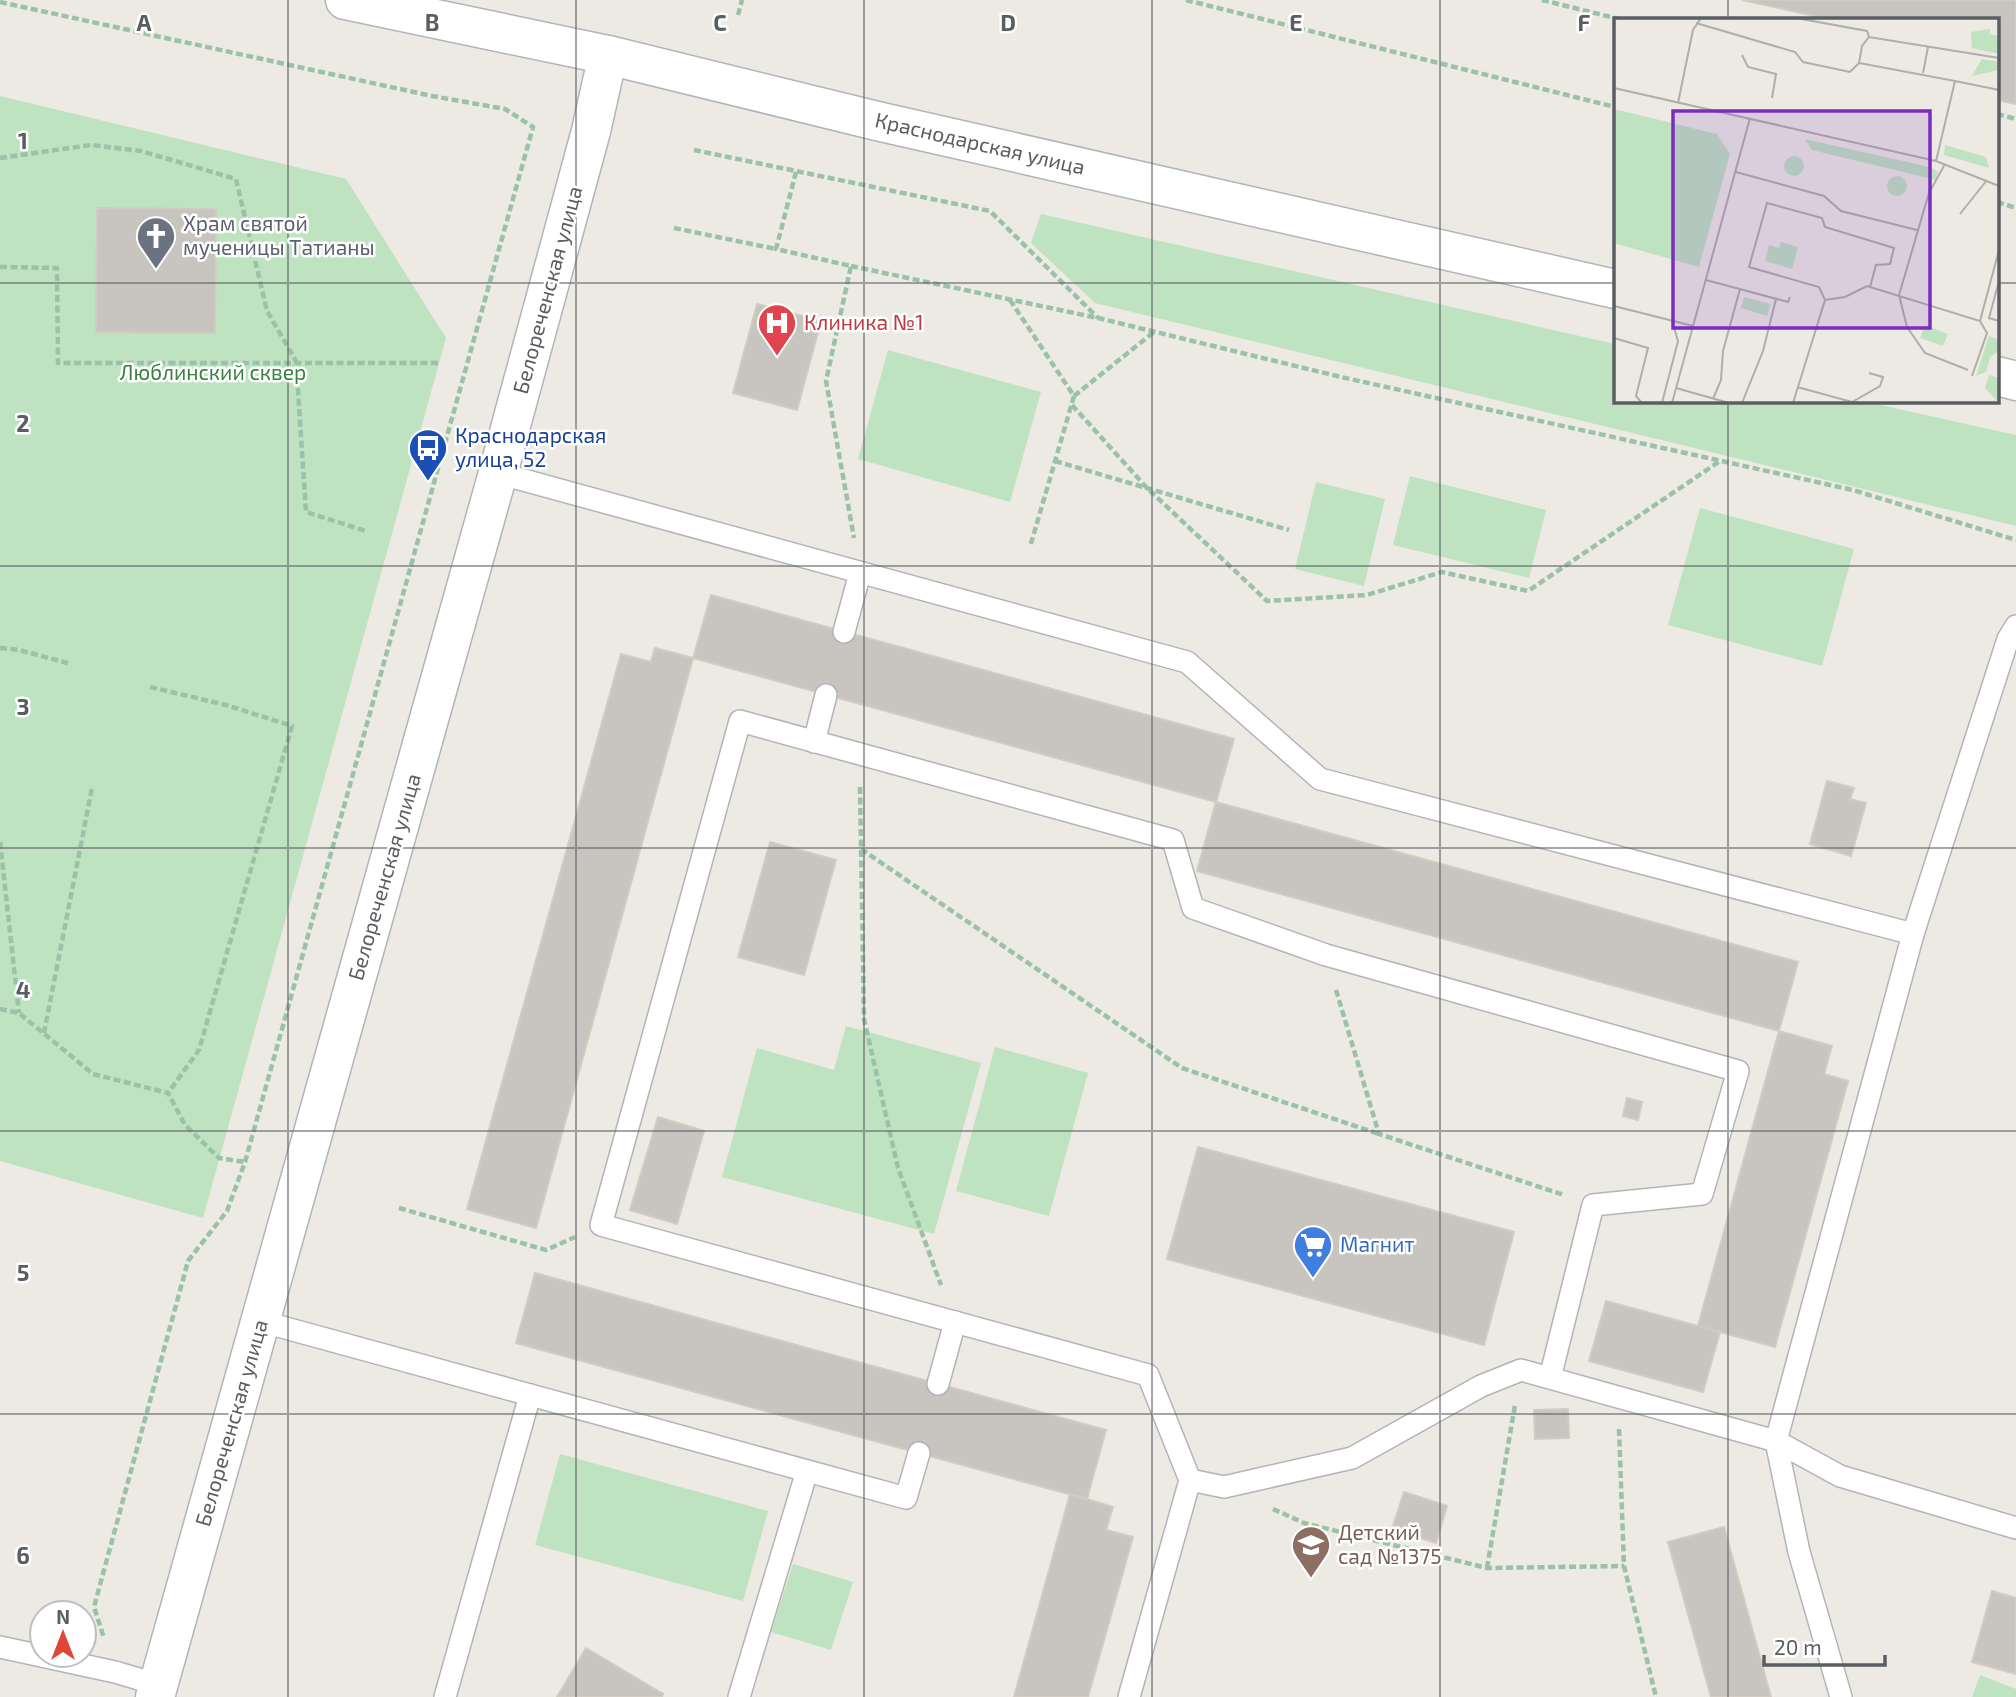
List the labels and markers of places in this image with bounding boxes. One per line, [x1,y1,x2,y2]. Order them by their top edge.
place label: Храм святой мученицы Татианы [183,210,375,260]
church icon: Храм святой мученицы Татианы [135,215,177,270]
hospital icon: Клиника №1 [756,302,798,357]
place label: Клиника №1 [804,309,924,334]
place label: Краснодарская улица, 52 [455,422,606,472]
bus stop icon: Краснодарская улица, 52 [407,427,449,482]
supermarket icon: Магнит [1292,1224,1334,1279]
place label: Магнит [1340,1231,1415,1256]
place label: Детский сад №1375 [1338,1519,1441,1568]
school or university icon: Детский сад №1375 [1290,1524,1332,1579]

